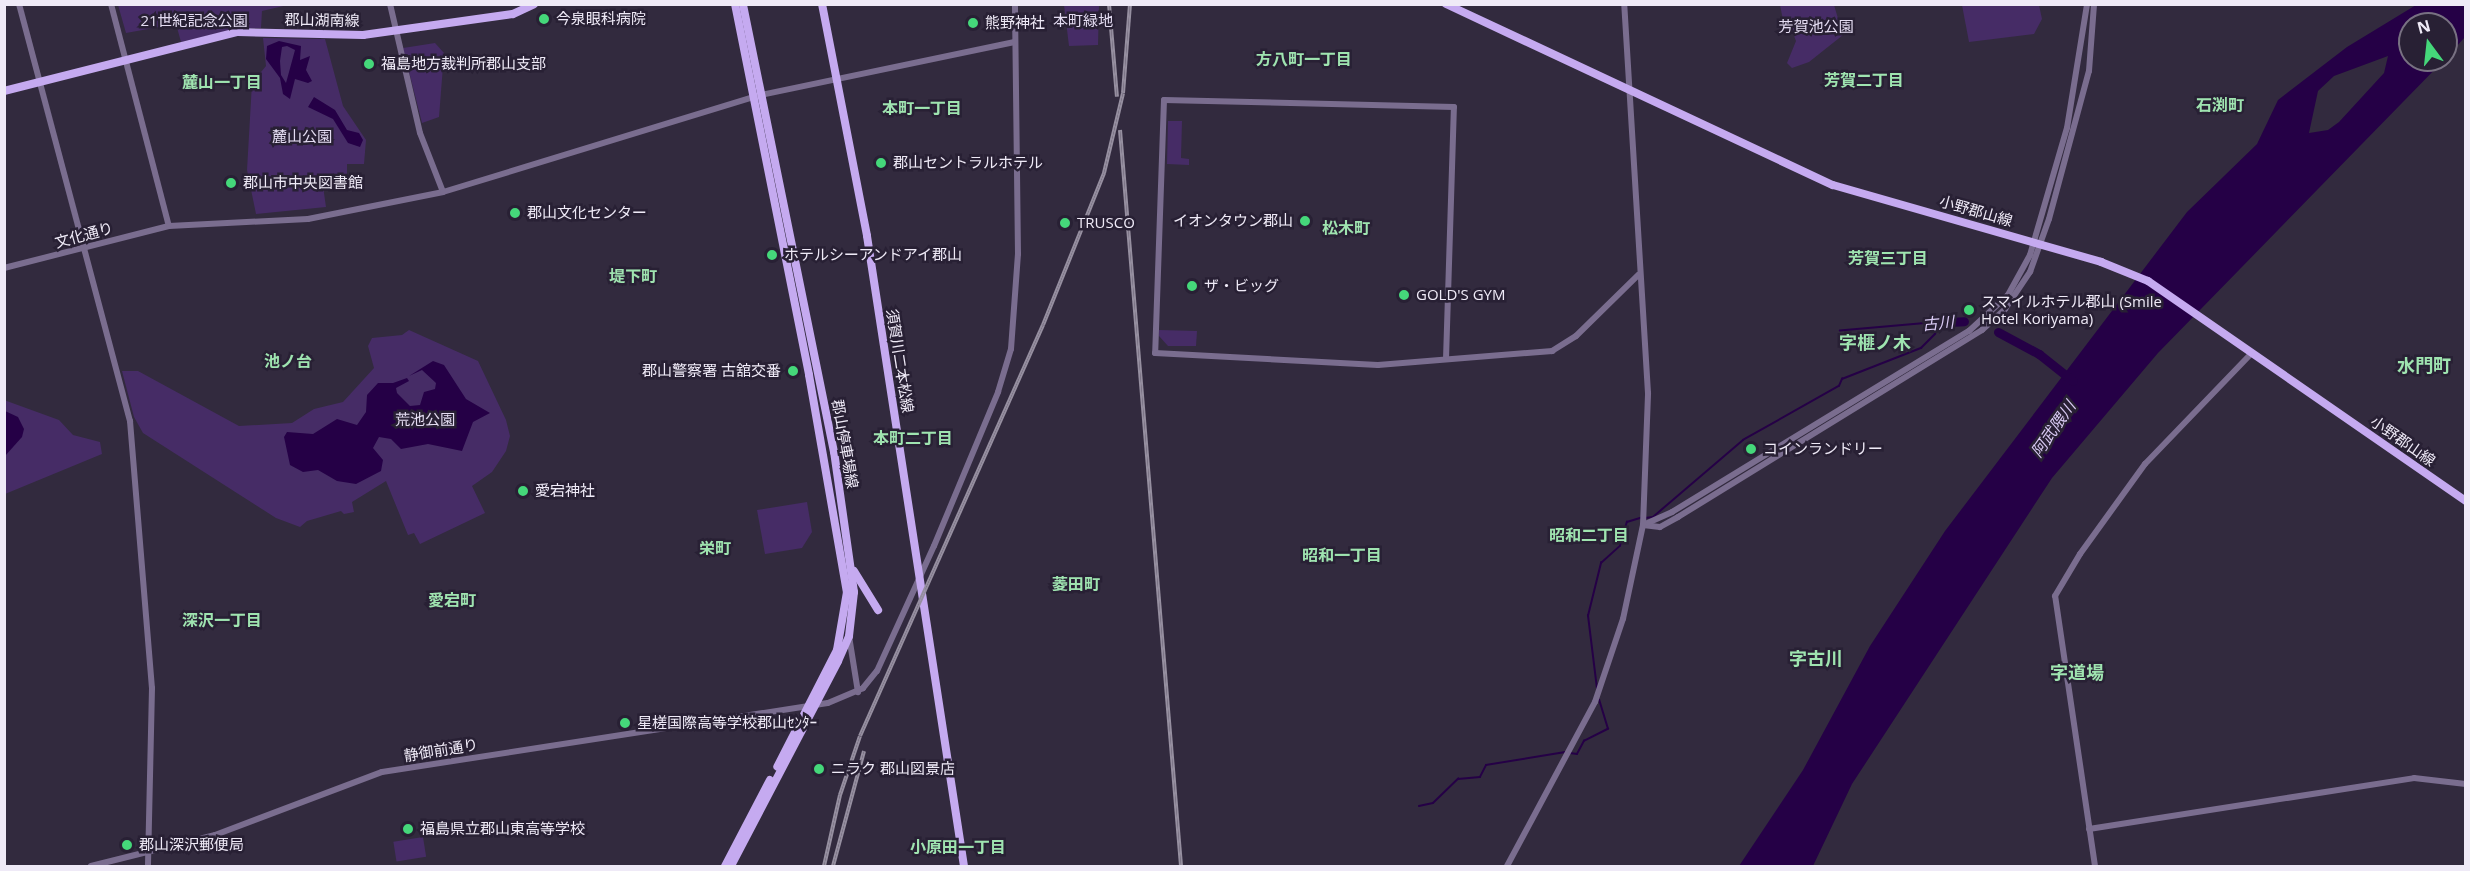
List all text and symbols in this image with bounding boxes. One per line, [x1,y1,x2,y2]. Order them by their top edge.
street label: 郡山湖南線 [284,10,360,30]
place label: 今泉眼科病院 [556,10,646,28]
park label: 21世紀記念公園 [140,12,248,30]
marker: 今泉眼科病院 [537,12,551,26]
park label: 本町緑地 [1053,12,1113,30]
north arrow [2398,12,2458,72]
place label: 熊野神社 [985,14,1045,32]
text: N [2415,14,2433,39]
marker: 熊野神社 [966,16,980,30]
park label: 芳賀池公園 [1779,18,1853,36]
district label: 方八町一丁目 [1256,49,1352,69]
place label: 福島地方裁判所郡山支部 [381,55,546,73]
marker: 福島地方裁判所郡山支部 [362,57,376,71]
district label: 芳賀二丁目 [1824,70,1904,90]
district label: 麓山一丁目 [182,72,262,92]
district label: 石渕町 [2196,95,2244,115]
district label: 本町一丁目 [882,98,962,118]
park label: 麓山公園 [272,128,332,146]
place label: 郡山セントラルホテル [893,154,1043,172]
marker: 郡山セントラルホテル [874,156,888,170]
place label: 郡山市中央図書館 [243,174,363,192]
marker: 郡山市中央図書館 [224,176,238,190]
street label: 小野郡山線 [1937,192,2015,230]
place label: 郡山文化センター [527,204,647,222]
marker: 郡山文化センター [508,206,522,220]
place label: イオンタウン郡山 [1173,212,1293,230]
place label: TRUSCO [1077,214,1135,232]
marker: イオンタウン郡山 [1298,214,1312,228]
marker: TRUSCO [1058,216,1072,230]
district label: 松木町 [1322,218,1370,238]
street label: 文化通り [53,219,115,251]
place label: ホテルシーアンドアイ郡山 [784,246,964,264]
marker: ホテルシーアンドアイ郡山 [765,248,779,262]
district label: 芳賀三丁目 [1848,248,1928,268]
district label: 堤下町 [609,266,657,286]
place label: ザ・ビッグ [1204,277,1279,295]
marker: ザ・ビッグ [1185,279,1199,293]
place label: GOLD'S GYM [1416,286,1505,304]
marker: GOLD'S GYM [1397,288,1411,302]
place label: スマイルホテル郡山 (Smile Hotel Koriyama) [1981,292,2162,327]
marker: スマイルホテル郡山 (Smile Hotel Koriyama) [1962,303,1976,317]
street label: 須賀川二本松線 [883,308,917,414]
water label: 古川 [1921,312,1955,334]
district label: 字榧ノ木 [1839,331,1911,353]
district label: 池ノ台 [264,351,312,371]
district label: 水門町 [2397,354,2451,376]
place label: 郡山警察署 古舘交番 [642,362,781,380]
marker: 郡山警察署 古舘交番 [786,364,800,378]
water label: 阿武隈川 [2027,397,2079,461]
street label: 郡山停車場線 [828,398,862,490]
park label: 荒池公園 [395,411,455,429]
street label: 小野郡山線 [2367,412,2439,470]
district label: 本町二丁目 [873,428,953,448]
place label: コインランドリー [1763,440,1883,458]
marker: コインランドリー [1744,442,1758,456]
place label: 愛宕神社 [535,482,595,500]
marker: 愛宕神社 [516,484,530,498]
district label: 昭和二丁目 [1549,525,1629,545]
district label: 栄町 [699,538,731,558]
district label: 昭和一丁目 [1302,545,1382,565]
district label: 菱田町 [1052,574,1100,594]
district label: 愛宕町 [428,590,476,610]
district label: 深沢一丁目 [182,610,262,630]
district label: 字古川 [1789,647,1843,669]
district label: 字道場 [2050,661,2104,683]
place label: 星槎国際高等学校郡山ｾﾝﾀｰ [637,714,817,732]
marker: 星槎国際高等学校郡山ｾﾝﾀｰ [618,716,632,730]
street label: 静御前通り [403,735,479,765]
place label: ニラク 郡山図景店 [831,760,955,778]
marker: ニラク 郡山図景店 [812,762,826,776]
place label: 福島県立郡山東高等学校 [420,820,585,838]
marker: 福島県立郡山東高等学校 [401,822,415,836]
place label: 郡山深沢郵便局 [139,836,244,854]
district label: 小原田一丁目 [910,837,1006,857]
marker: 郡山深沢郵便局 [120,838,134,852]

